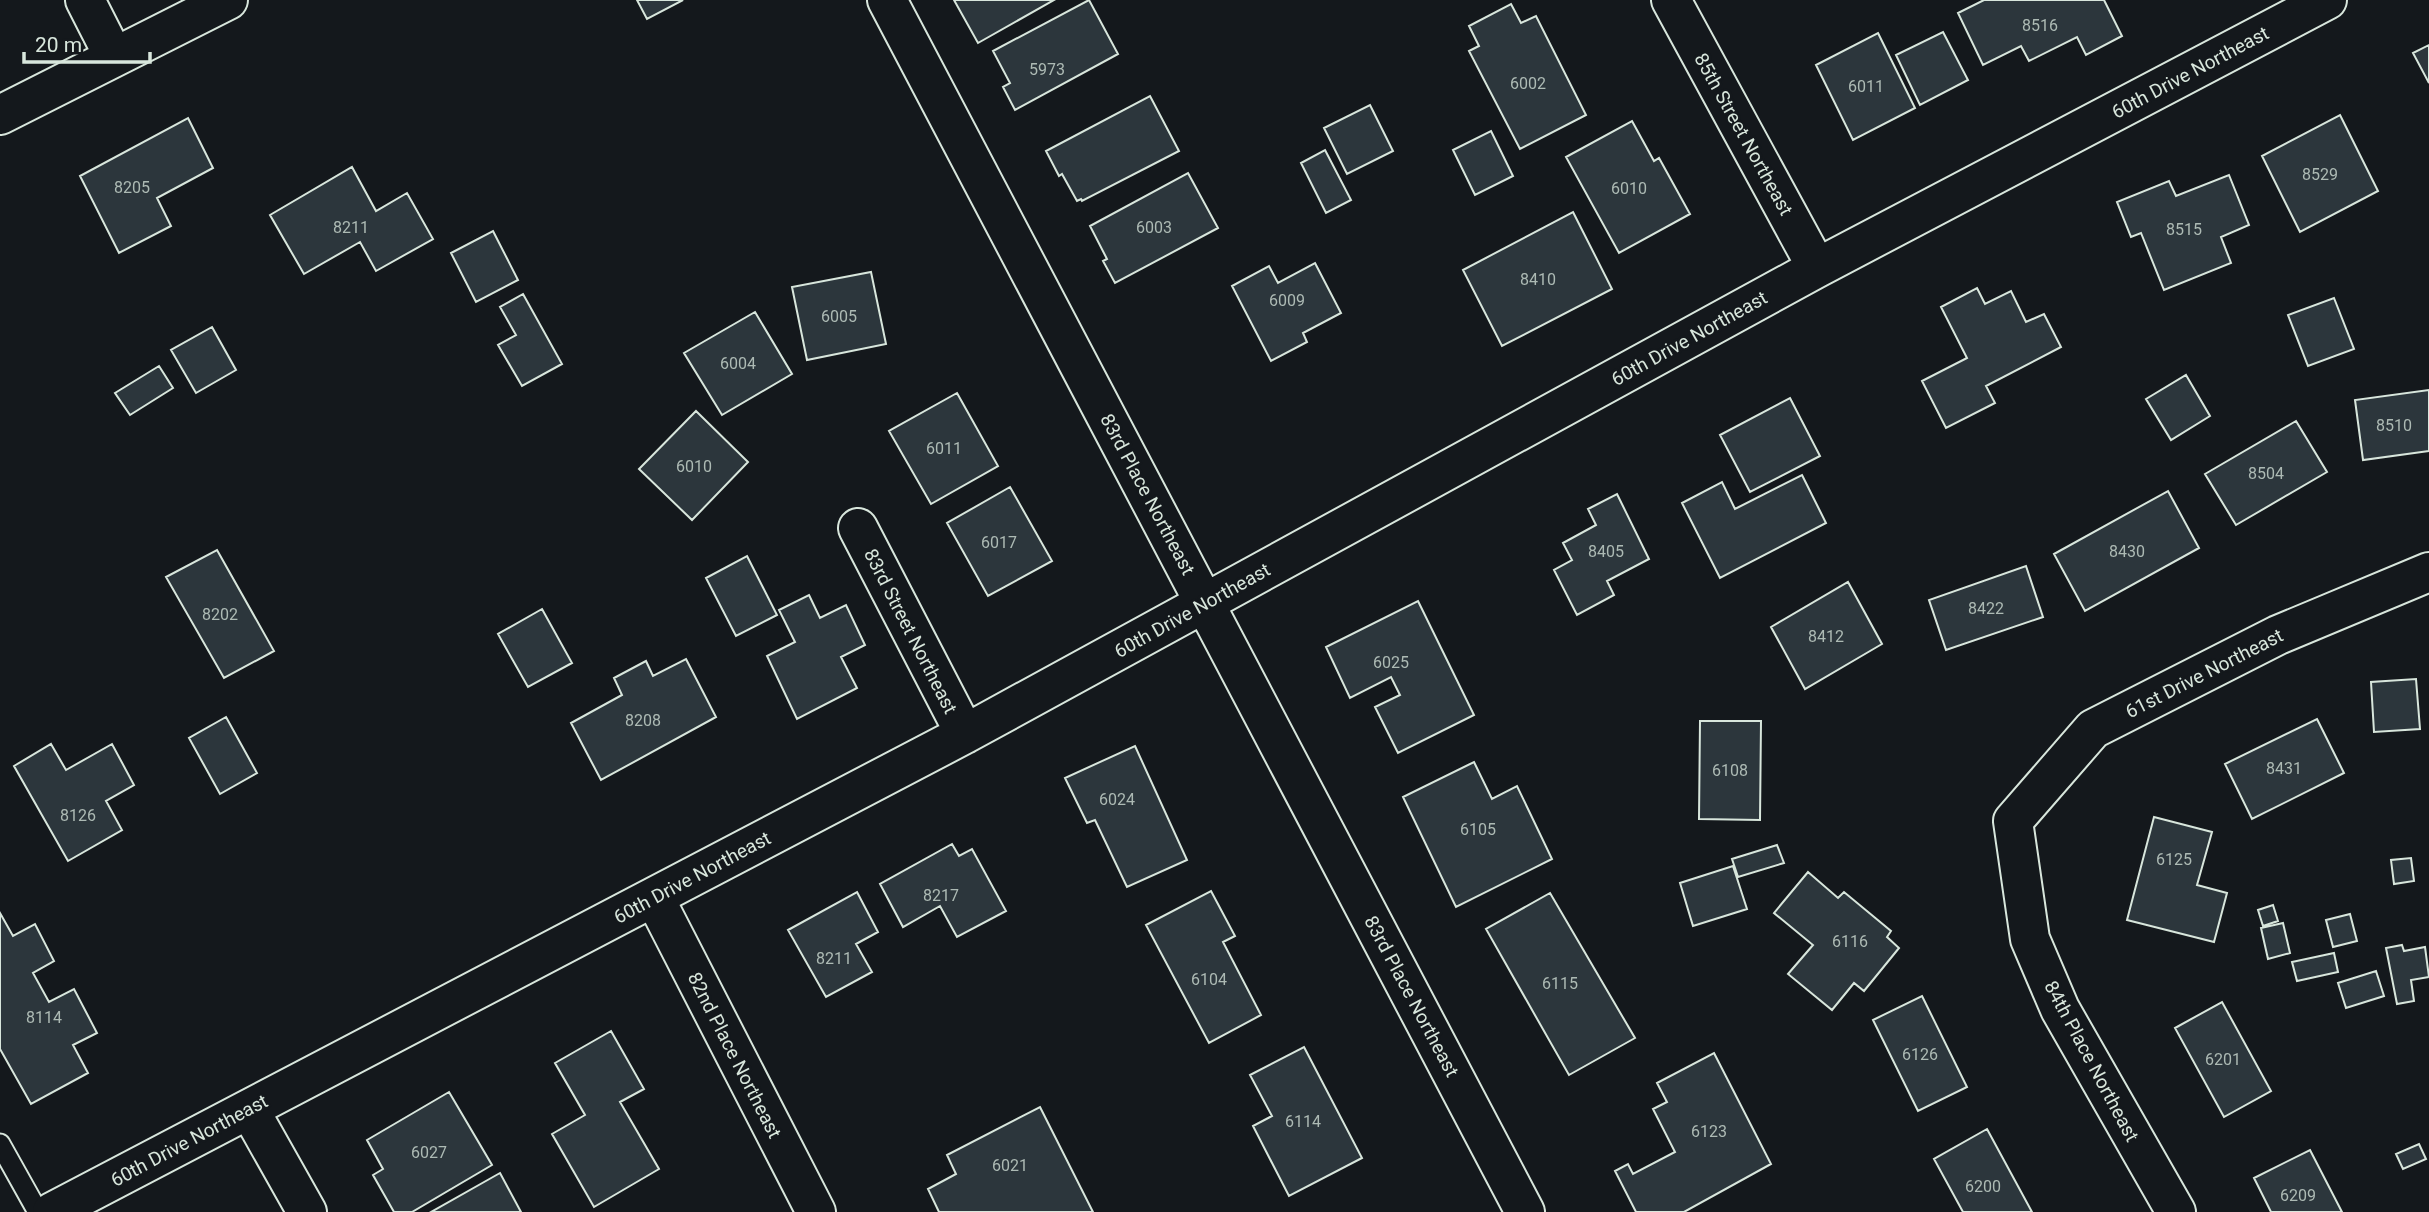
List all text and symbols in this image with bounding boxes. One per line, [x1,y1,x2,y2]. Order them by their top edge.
house number: 8516 [2022,16,2058,35]
scale bar [24,21,150,65]
street label: 60th Drive Northeast [2108,21,2273,124]
text: 20 m [35,33,82,57]
street label: 85th Street Northeast [1689,49,1798,219]
house number: 5973 [1029,60,1065,79]
house number: 6002 [1510,74,1546,93]
house number: 6011 [1848,77,1884,96]
house number: 8529 [2302,165,2338,184]
house number: 8205 [114,178,150,197]
house number: 6010 [1611,179,1647,198]
house number: 8211 [333,218,369,237]
house number: 6003 [1136,218,1172,237]
house number: 8515 [2166,220,2202,239]
house number: 8410 [1520,270,1556,289]
street label: 60th Drive Northeast [1607,286,1771,391]
house number: 6009 [1269,291,1305,310]
house number: 6005 [821,307,857,326]
house number: 6004 [720,354,756,373]
street label: 83rd Place Northeast [1095,410,1200,579]
house number: 8510 [2376,416,2412,435]
house number: 6011 [926,439,962,458]
house number: 6010 [676,457,712,476]
house number: 8504 [2248,464,2284,483]
house number: 6017 [981,533,1017,552]
house number: 8405 [1588,542,1624,561]
house number: 8430 [2109,542,2145,561]
street label: 83rd Street Northeast [859,545,962,718]
street label: 60th Drive Northeast [1110,558,1274,663]
house number: 8422 [1968,599,2004,618]
house number: 8202 [202,605,238,624]
street label: 61st Drive Northeast [2122,624,2287,723]
house number: 8412 [1808,627,1844,646]
house number: 6025 [1373,653,1409,672]
house number: 8208 [625,711,661,730]
house number: 8431 [2266,759,2302,778]
house number: 6108 [1712,761,1748,780]
house number: 6024 [1099,790,1135,809]
house number: 8126 [60,806,96,825]
house number: 6105 [1460,820,1496,839]
street label: 60th Drive Northeast [610,826,775,929]
house number: 6125 [2156,850,2192,869]
house number: 8217 [923,886,959,905]
street label: 83rd Place Northeast [1359,912,1464,1081]
house number: 6116 [1832,932,1868,951]
house number: 8211 [816,949,852,968]
street label: 82nd Place Northeast [683,968,786,1142]
house number: 6104 [1191,970,1227,989]
house number: 6115 [1542,974,1578,993]
street label: 84th Place Northeast [2039,977,2144,1146]
house number: 8114 [26,1008,62,1027]
house number: 6126 [1902,1045,1938,1064]
house number: 6201 [2205,1050,2241,1069]
street label: 60th Drive Northeast [107,1089,272,1192]
house number: 6114 [1285,1112,1321,1131]
house number: 6123 [1691,1122,1727,1141]
house number: 6027 [411,1143,447,1162]
house number: 6021 [992,1156,1028,1175]
house number: 6200 [1965,1177,2001,1196]
house number: 6209 [2280,1186,2316,1205]

